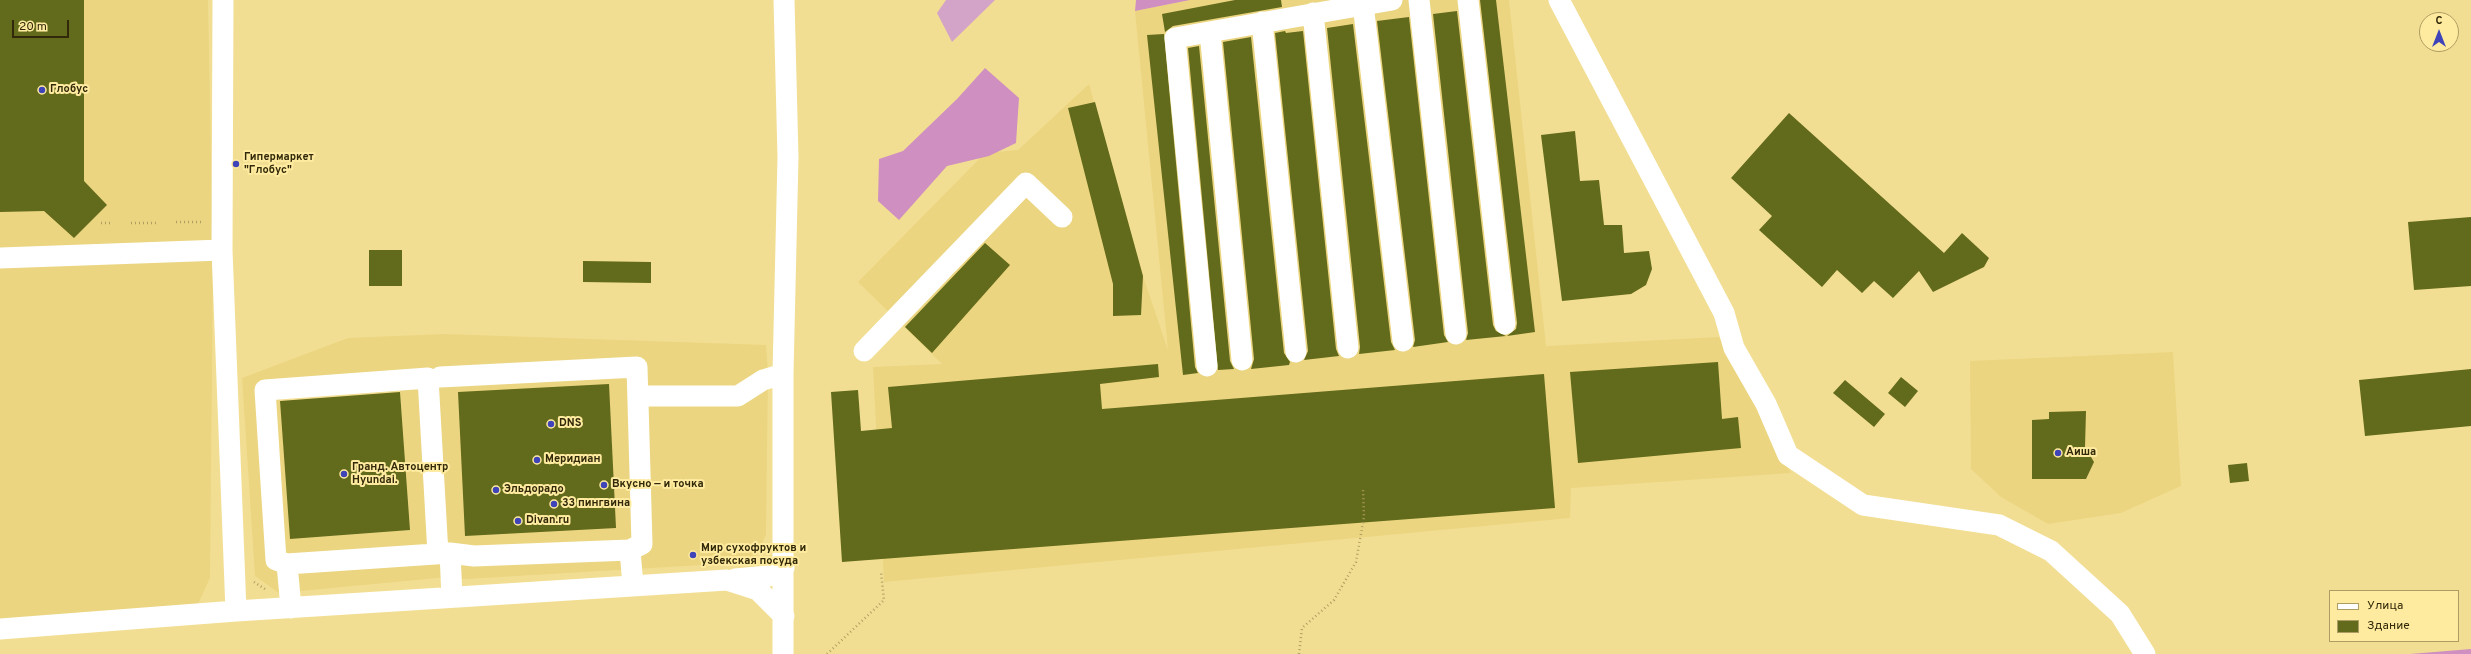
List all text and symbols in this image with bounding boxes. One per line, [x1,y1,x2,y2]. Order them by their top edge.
scale bar [14,12,71,38]
north arrow [2419,12,2459,52]
text: С [2435,14,2443,28]
text: 20 m [19,19,47,35]
place label: Глобус [50,83,88,97]
marker: Глобус [37,85,47,95]
place label: Гипермаркет "Глобус" [244,151,314,177]
marker: Гипермаркет "Глобус" [231,159,241,169]
place label: DNS [559,417,581,431]
marker: DNS [546,419,556,429]
place label: Аиша [2066,446,2096,460]
marker: Аиша [2053,448,2063,458]
place label: Меридиан [545,453,601,467]
marker: Меридиан [532,455,542,465]
place label: Гранд. Автоцентр Hyundai. [352,461,448,487]
marker: Гранд. Автоцентр Hyundai. [339,469,349,479]
place label: Вкусно — и точка [612,478,704,492]
marker: Вкусно — и точка [599,480,609,490]
place label: Эльдорадо [504,483,564,497]
marker: Эльдорадо [491,485,501,495]
place label: 33 пингвина [562,497,630,511]
marker: 33 пингвина [549,499,559,509]
place label: Divan.ru [526,514,569,528]
marker: Divan.ru [513,516,523,526]
place label: Мир сухофруктов и узбекская посуда [701,542,806,568]
marker: Мир сухофруктов и узбекская посуда [688,550,698,560]
legend [2329,590,2459,642]
text: Улица [2367,598,2403,614]
text: Здание [2367,618,2410,634]

